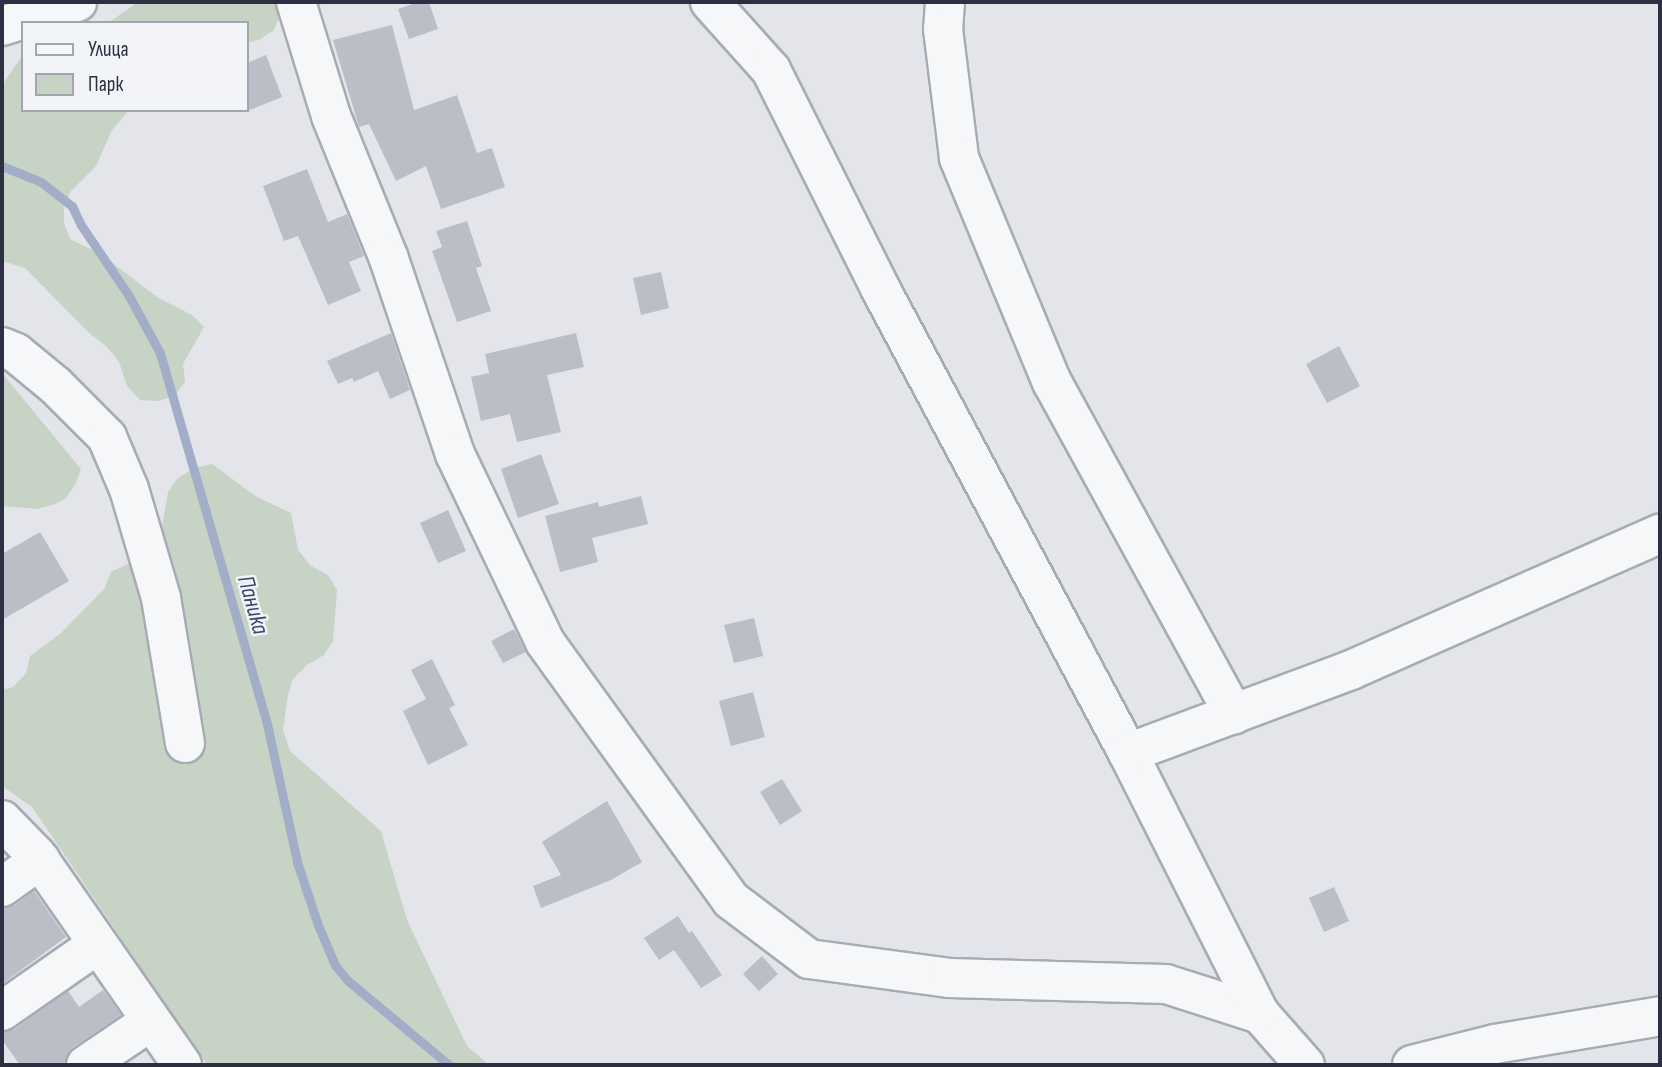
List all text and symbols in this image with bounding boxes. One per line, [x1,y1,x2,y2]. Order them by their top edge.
legend [21,21,248,112]
text: Улица [88,37,129,62]
text: Парк [88,72,123,97]
water label: Паника [231,572,275,638]

